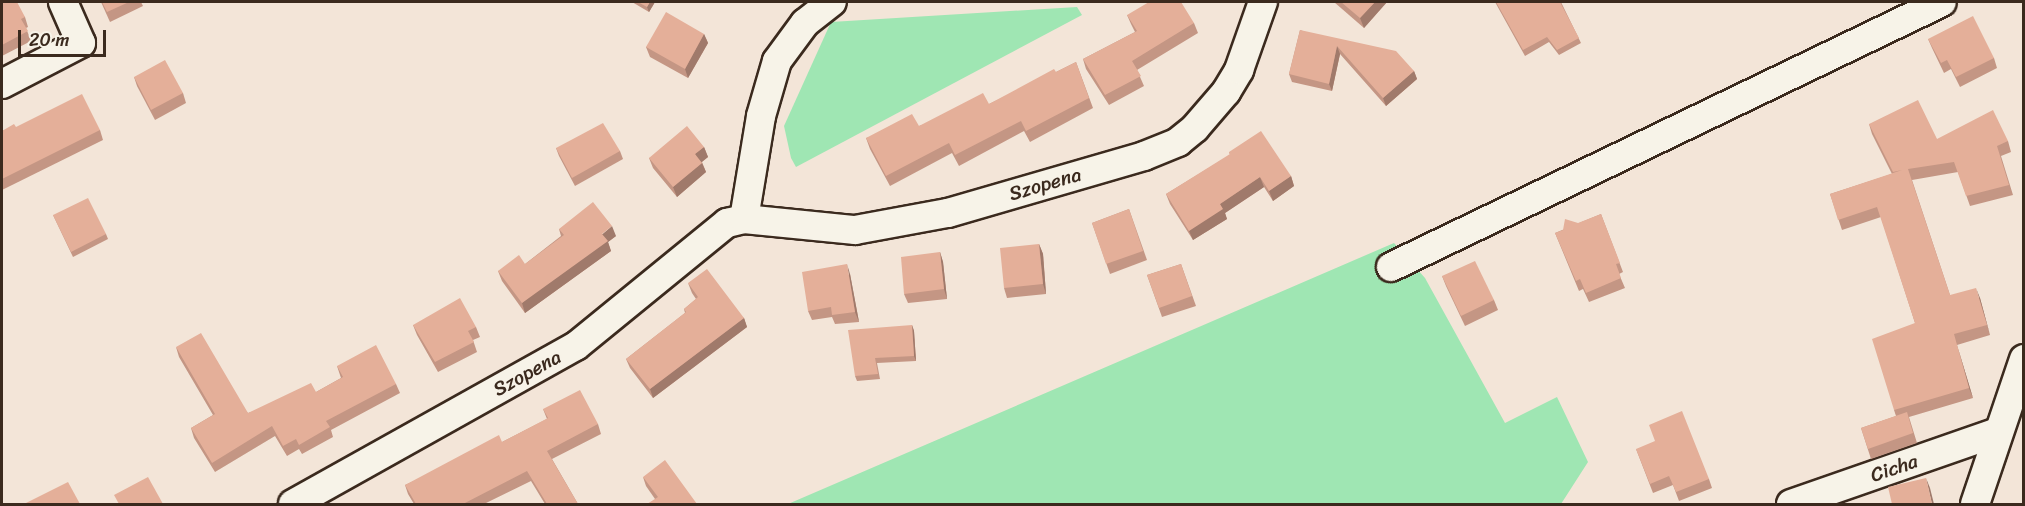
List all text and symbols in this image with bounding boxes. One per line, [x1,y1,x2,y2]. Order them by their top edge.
scale bar [21,18,110,56]
text: 20 m [29,24,69,56]
street label: Szopena [1006,162,1084,206]
street label: Szopena [489,345,565,401]
street label: Cicha [1867,449,1921,487]

